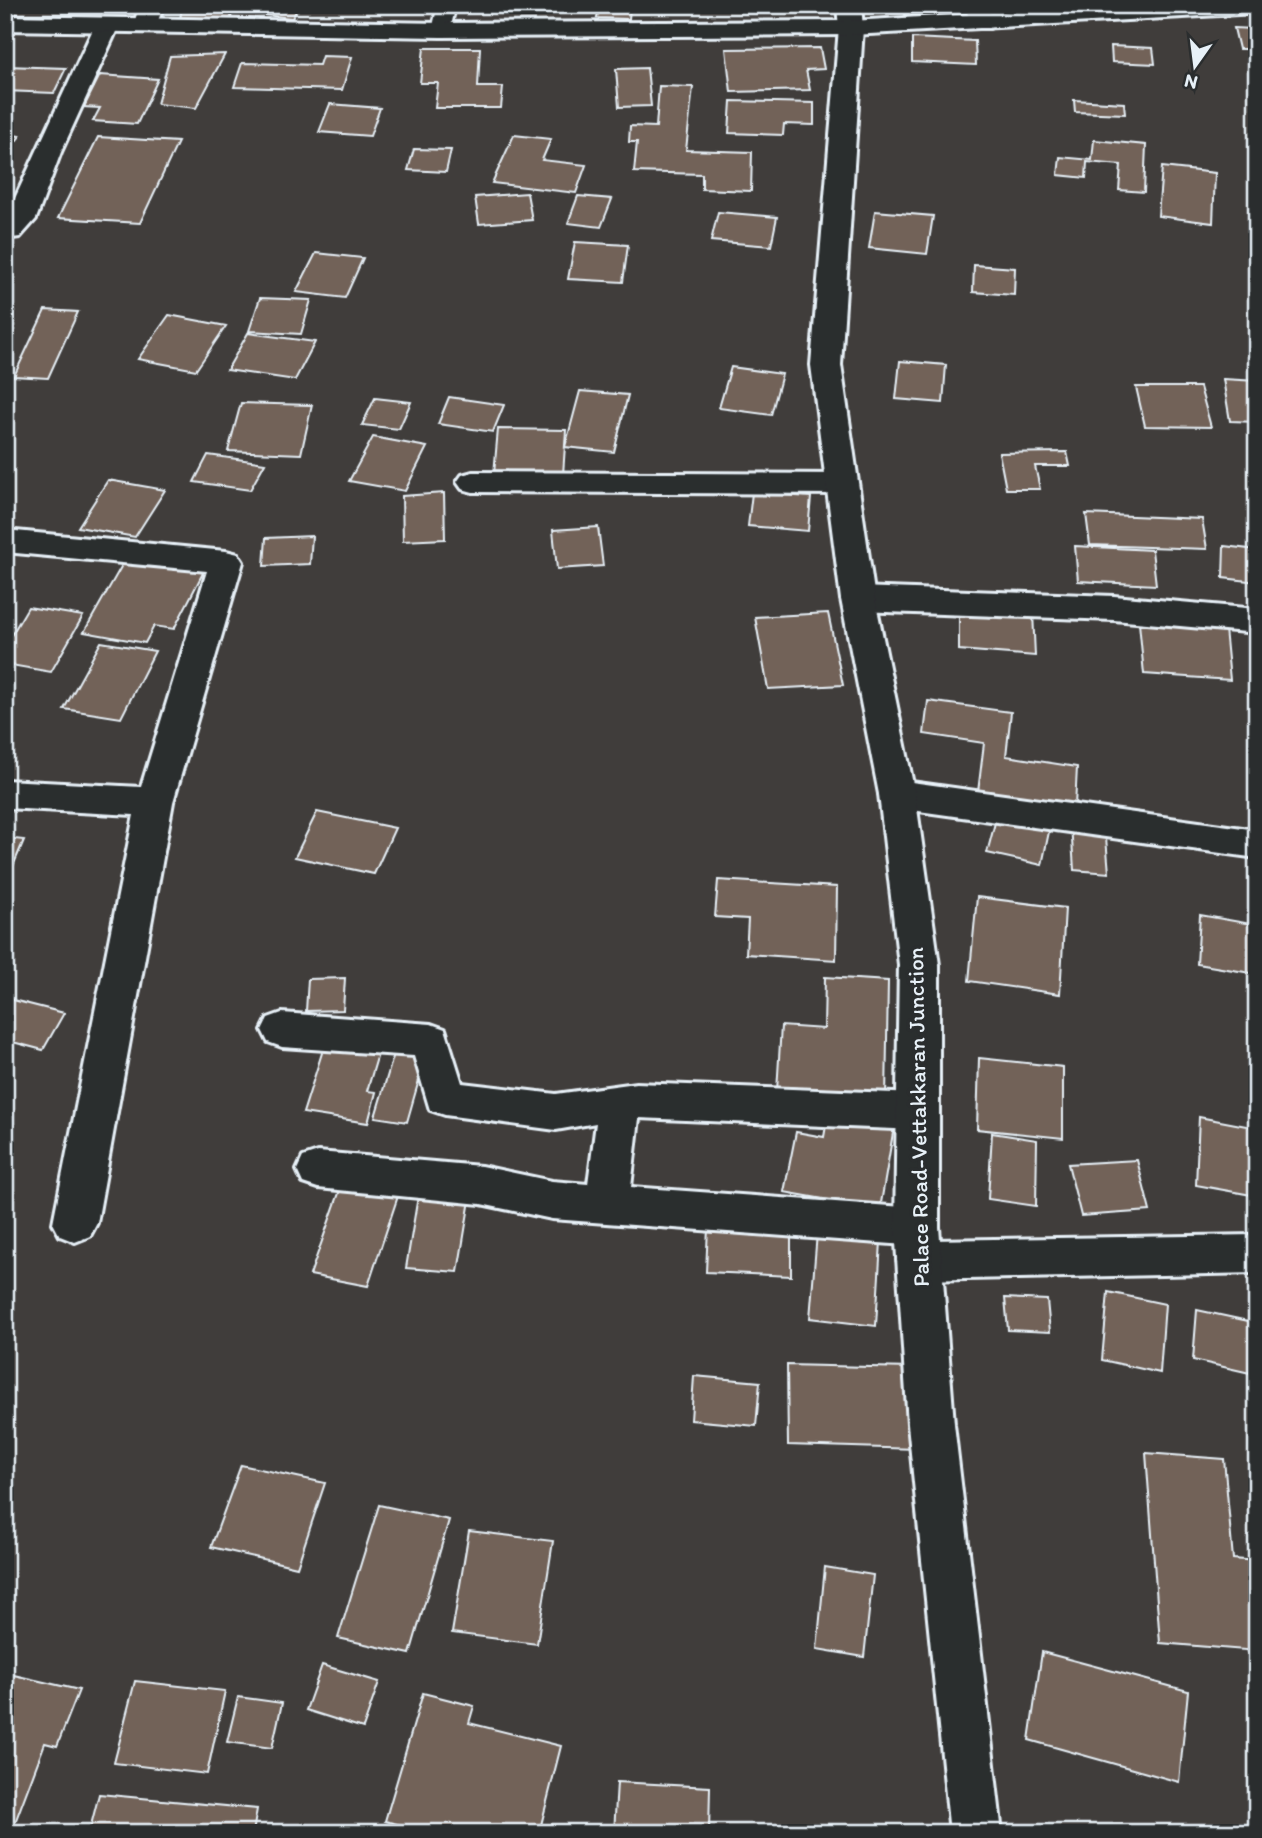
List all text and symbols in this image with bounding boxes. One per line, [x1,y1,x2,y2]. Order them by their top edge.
north arrow [1160,32,1230,102]
text: N [1182,69,1200,95]
street label: Palace Road-Vettakkaran Junction [901,947,935,1287]

